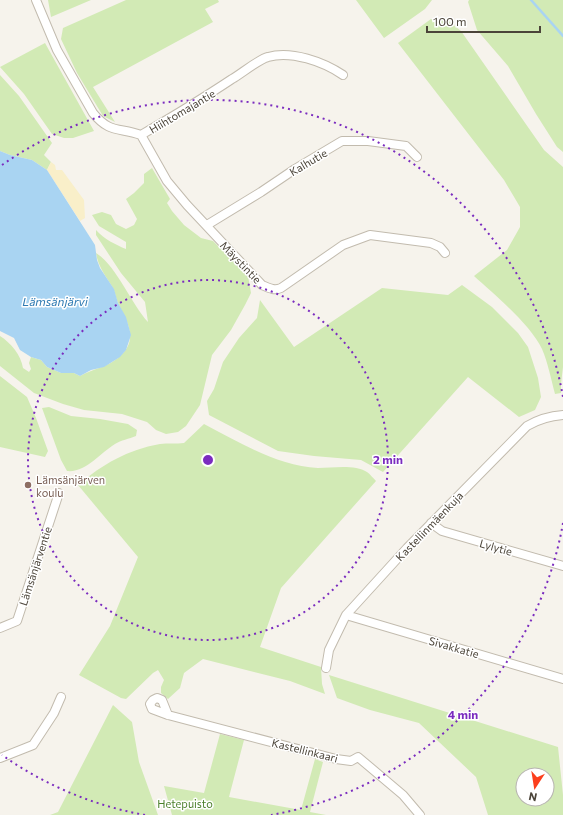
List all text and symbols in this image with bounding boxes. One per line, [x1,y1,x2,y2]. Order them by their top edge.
scale bar [427,8,540,34]
text: 100 m [433,14,467,28]
street label: Hiihtomajantie [147,86,217,136]
street label: Kalhutie [287,146,329,178]
street label: Mäystintie [218,238,264,286]
water label: Lämsänjärvi [22,294,89,308]
text: 2 min [373,452,403,466]
centre of rings [201,453,215,467]
place label: Lämsänjärven koulu [36,473,105,499]
marker: Lämsänjärven koulu [23,480,33,490]
street label: Kastellinmäenkuja [393,489,465,563]
street label: Lämsänjärventie [16,525,54,607]
street label: Lylytie [478,536,514,558]
street label: Sivakkatie [428,634,481,660]
text: 4 min [448,707,478,721]
street label: Kastellinkaari [271,735,340,765]
north arrow [515,767,555,807]
text: N [527,790,538,804]
park label: Hetepuisto [157,797,213,810]

